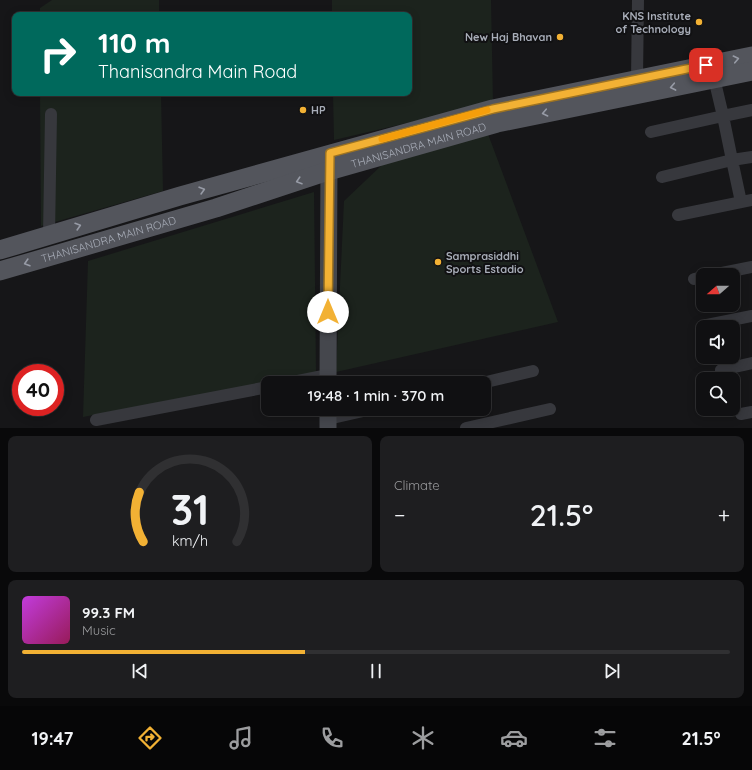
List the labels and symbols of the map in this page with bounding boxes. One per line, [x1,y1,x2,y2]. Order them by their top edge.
place label: KNS Institute of Technology [615,9,692,36]
marker: KNS Institute of Technology [694,17,704,27]
place label: New Haj Bhavan [465,30,552,44]
marker: New Haj Bhavan [555,32,565,42]
pin [689,48,723,82]
one-way arrow [733,55,739,64]
one-way arrow [669,82,676,90]
place label: HP [311,103,326,117]
marker: HP [298,105,308,115]
one-way arrow [542,108,548,116]
street label: THANISANDRA MAIN ROAD [349,119,488,171]
one-way arrow [295,176,302,184]
one-way arrow [199,186,206,194]
street label: THANISANDRA MAIN ROAD [39,213,178,266]
one-way arrow [74,222,81,231]
place label: Samprasiddhi Sports Estadio [446,249,524,276]
marker: Samprasiddhi Sports Estadio [433,257,443,267]
one-way arrow [24,258,31,267]
north arrow [696,268,740,312]
position arrow [307,291,349,333]
speed limit sign: 40 [12,364,64,416]

